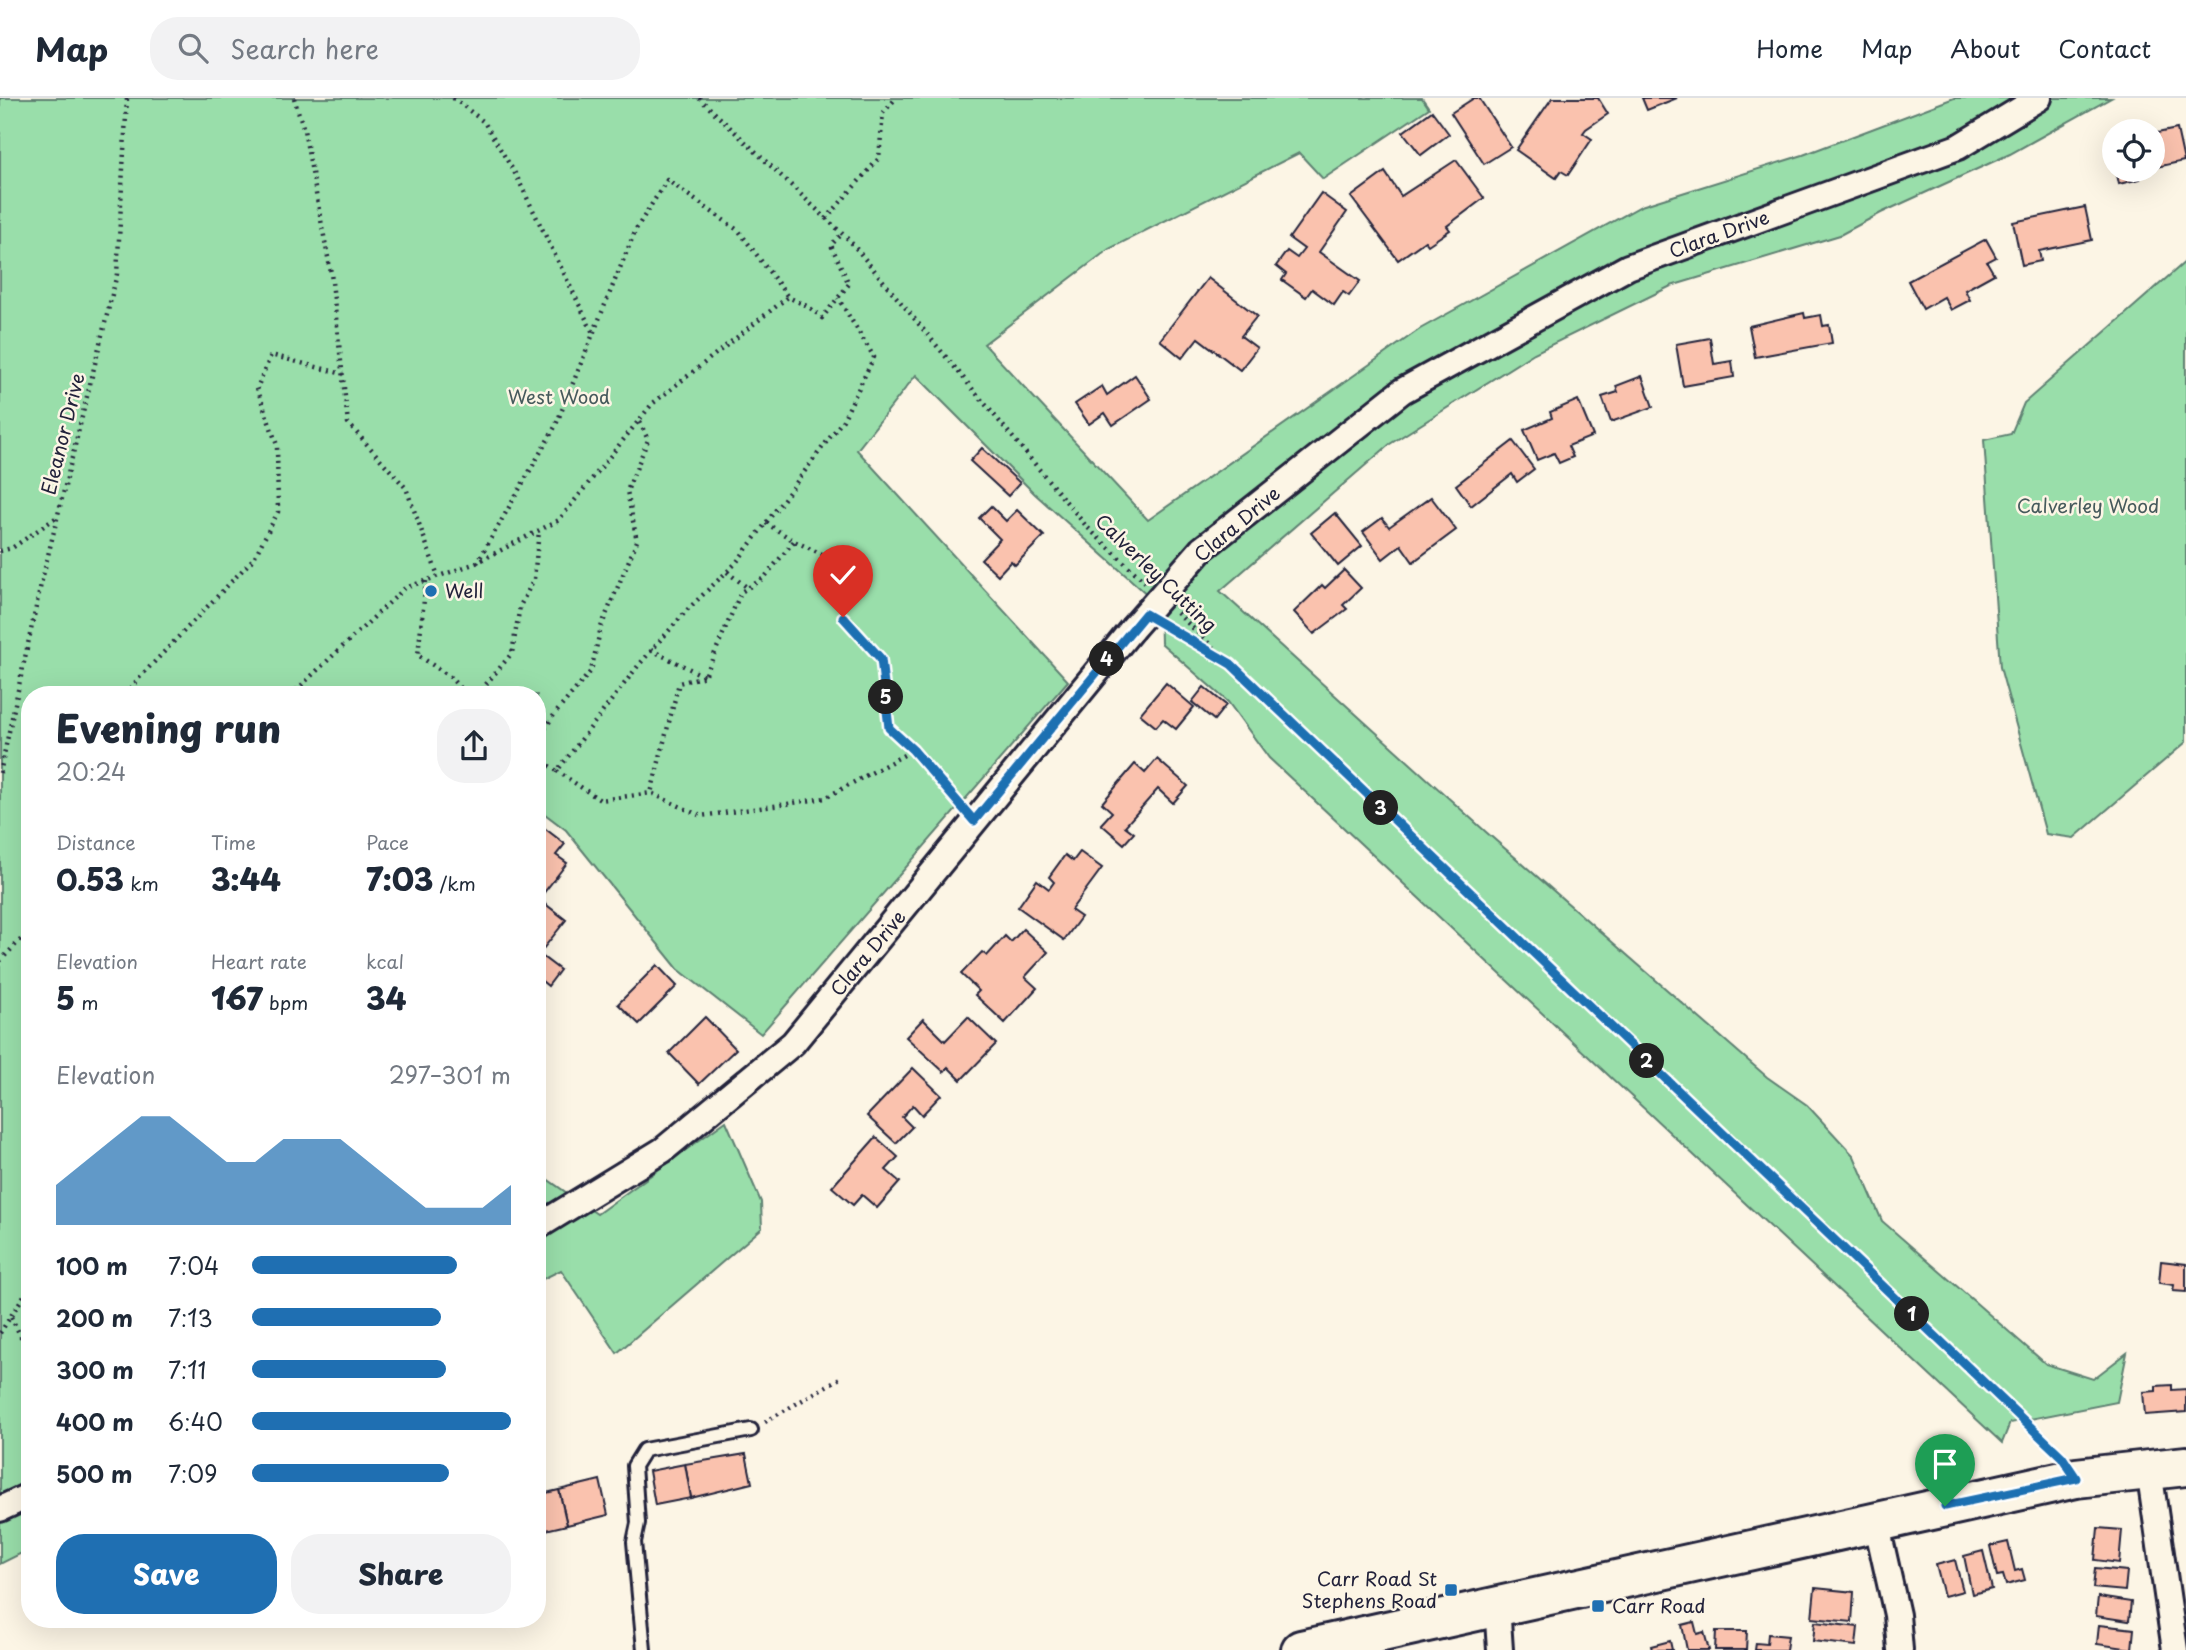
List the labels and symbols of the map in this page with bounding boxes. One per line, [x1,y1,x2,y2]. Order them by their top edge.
street label: Clara Drive [1665,202,1773,264]
street label: Eleanor Drive [33,370,91,498]
park label: West Wood [508,382,610,410]
street label: Clara Drive [1187,479,1285,568]
park label: Calverley Wood [2017,491,2159,519]
street label: Calverley Cutting [1090,507,1224,638]
pin [813,545,873,617]
place label: Well [445,576,484,604]
marker: Well [423,583,439,599]
pin: 4 [1090,642,1124,676]
pin: 5 [868,680,903,714]
pin: 3 [1364,790,1398,826]
street label: Clara Drive [823,903,912,1001]
pin: 2 [1630,1044,1664,1079]
pin: 1 [1895,1296,1930,1332]
pin [1915,1434,1975,1506]
place label: Carr Road St Stephens Road [1302,1564,1437,1614]
marker: Carr Road St Stephens Road [1443,1582,1459,1598]
place label: Carr Road [1612,1591,1706,1619]
marker: Carr Road [1590,1598,1606,1614]

